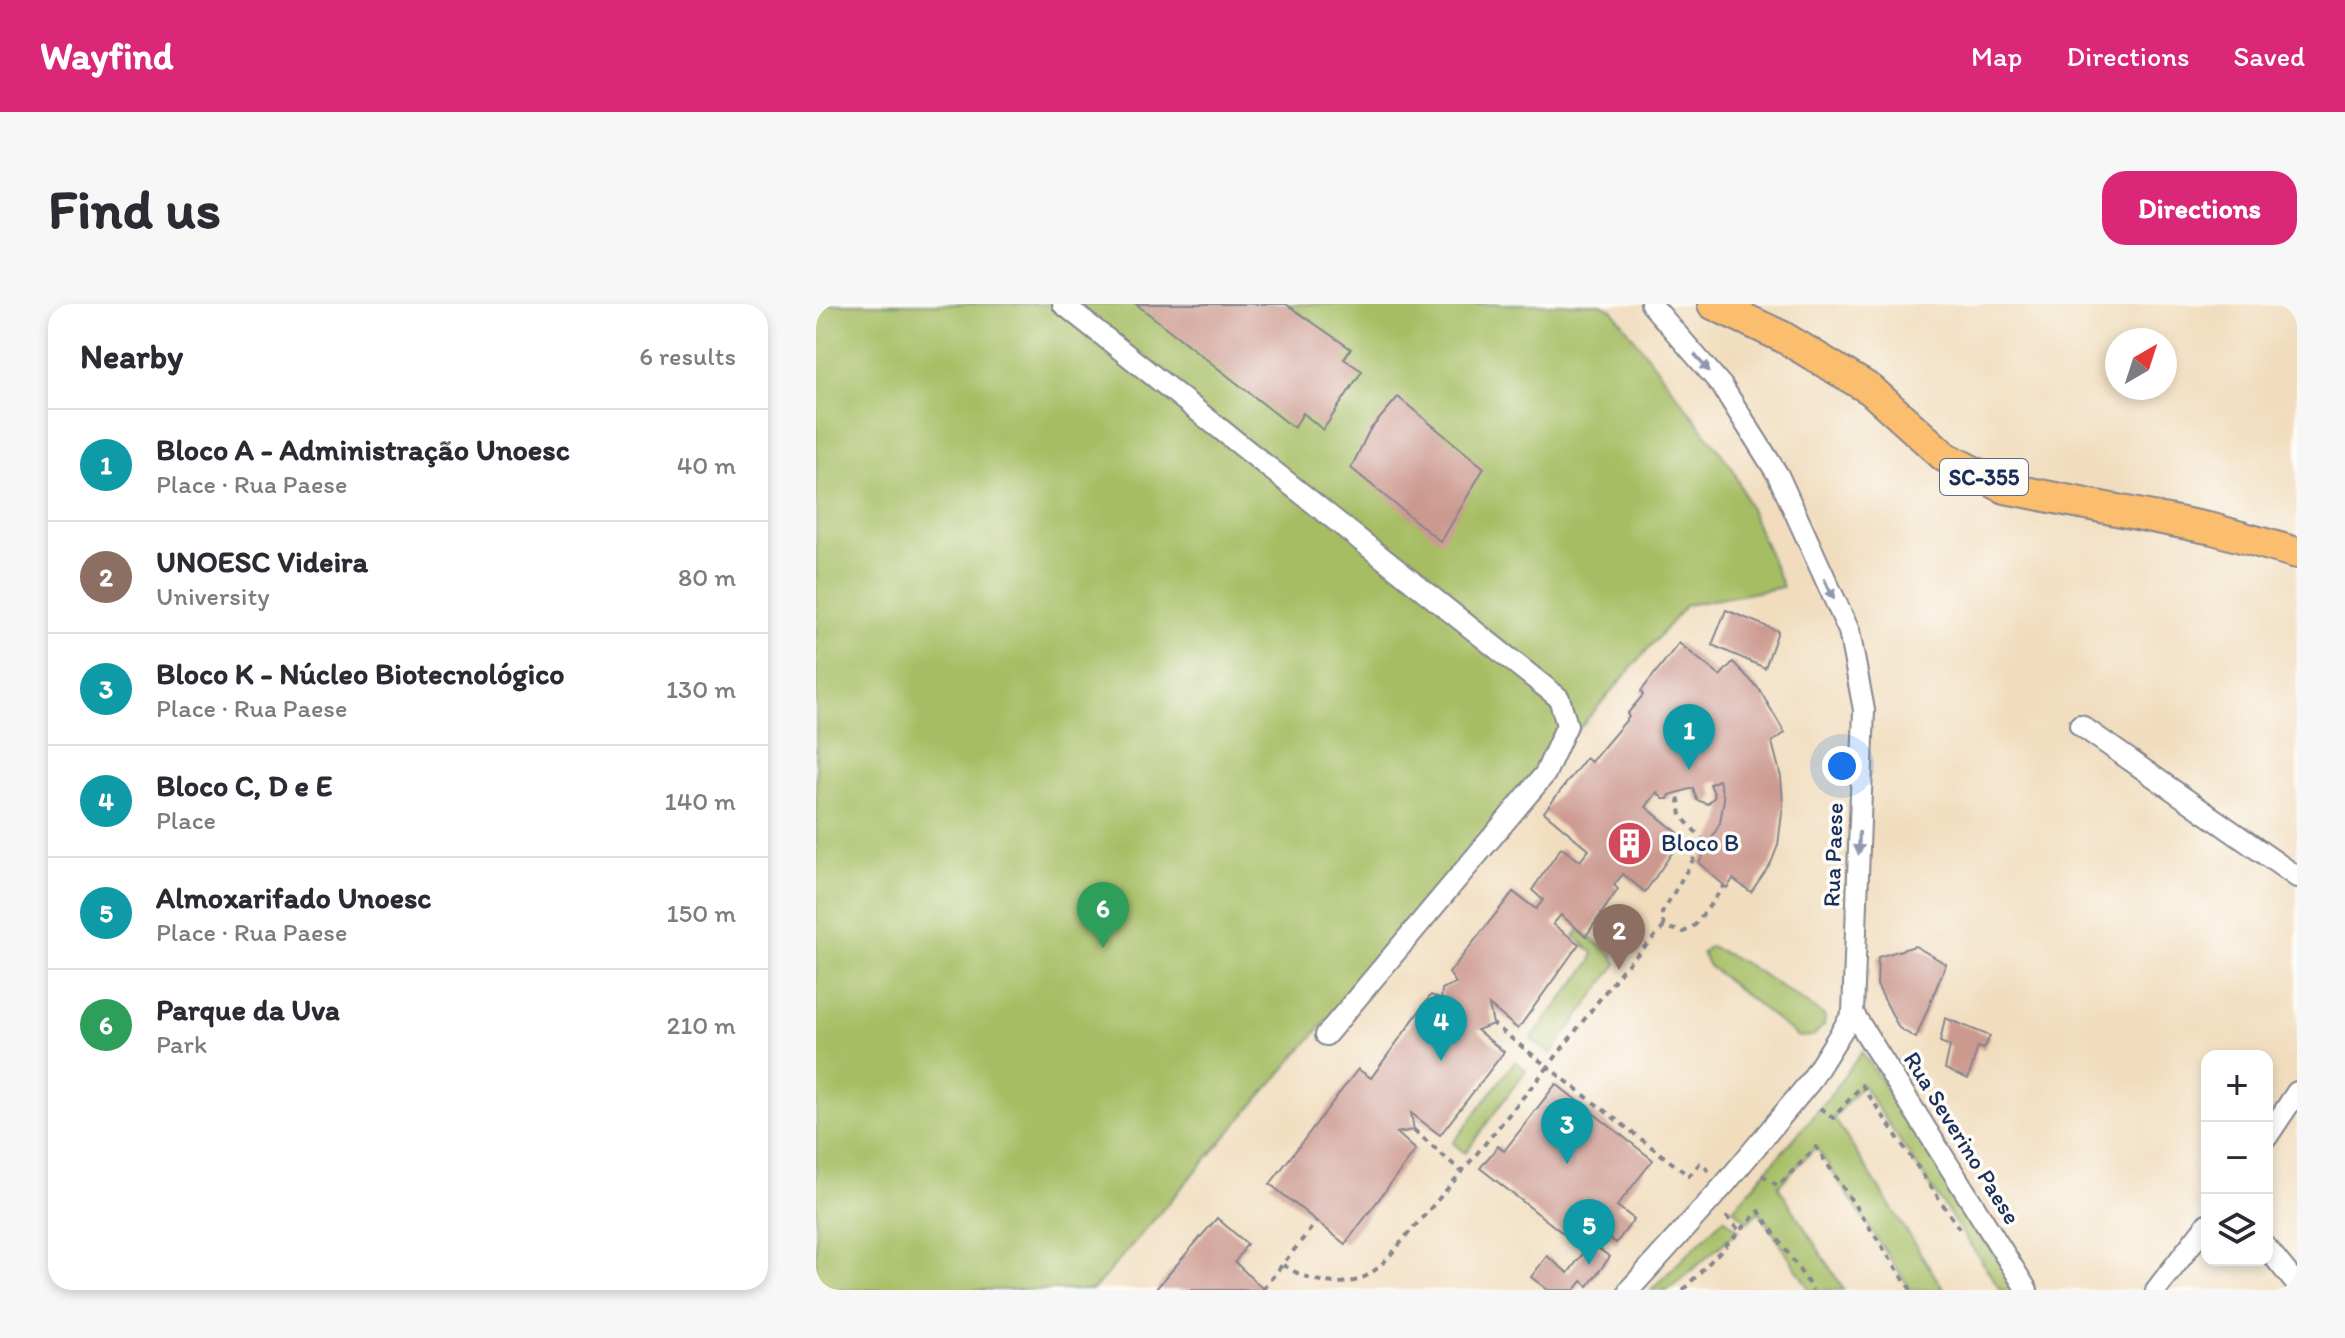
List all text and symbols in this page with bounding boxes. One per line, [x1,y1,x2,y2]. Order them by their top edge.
text: Wayfind [40,33,173,79]
text: Map [1971,39,2022,73]
text: Directions [2066,39,2190,73]
text: Saved [2234,39,2305,73]
button: Directions [2102,171,2297,245]
text: Find us [48,175,221,242]
north arrow [2105,328,2177,400]
text: Nearby [80,336,183,377]
text: 6 results [639,340,736,372]
one-way arrow [1693,353,1710,373]
text: Bloco A - Administração Unoesc [156,431,570,468]
text: 1 [100,449,112,481]
text: 40 m [677,449,736,481]
road number: SC-355 [1940,459,2028,495]
text: Place · Rua Paese [156,468,347,500]
text: UNOESC Videira [156,543,368,580]
text: 2 [99,561,113,593]
text: 80 m [678,561,736,593]
one-way arrow [1822,577,1836,600]
text: University [156,580,270,612]
text: Bloco K - Núcleo Biotecnológico [156,655,565,692]
text: 3 [99,673,113,705]
text: 130 m [666,673,736,705]
text: Place · Rua Paese [156,692,347,724]
pin: 1 [1663,704,1715,770]
your location [1822,746,1862,786]
text: Bloco C, D e E [156,767,332,804]
text: 4 [98,785,114,817]
text: 140 m [665,785,736,817]
street label: Rua Paese [1816,802,1849,908]
text: Place [156,804,216,836]
building icon: Bloco B [1606,819,1654,867]
place label: Bloco B [1661,828,1739,857]
one-way arrow [1853,831,1866,856]
text: Almoxarifado Unoesc [156,879,431,916]
pin: 6 [1077,882,1129,948]
text: 5 [99,897,113,929]
text: 150 m [667,897,736,929]
pin: 2 [1593,904,1645,970]
text: Place · Rua Paese [156,916,347,948]
text: Parque da Uva [156,991,340,1028]
pin: 4 [1415,995,1467,1061]
text: 6 [99,1009,113,1041]
text: 210 m [667,1009,736,1041]
text: Park [156,1028,207,1060]
street label: Rua Severino Paese [1898,1046,2027,1229]
map controls [2201,1050,2273,1266]
button: + [2201,1050,2273,1122]
pin: 3 [1541,1098,1593,1164]
button: − [2201,1122,2273,1194]
button: layers [2201,1194,2273,1266]
pin: 5 [1563,1199,1615,1265]

